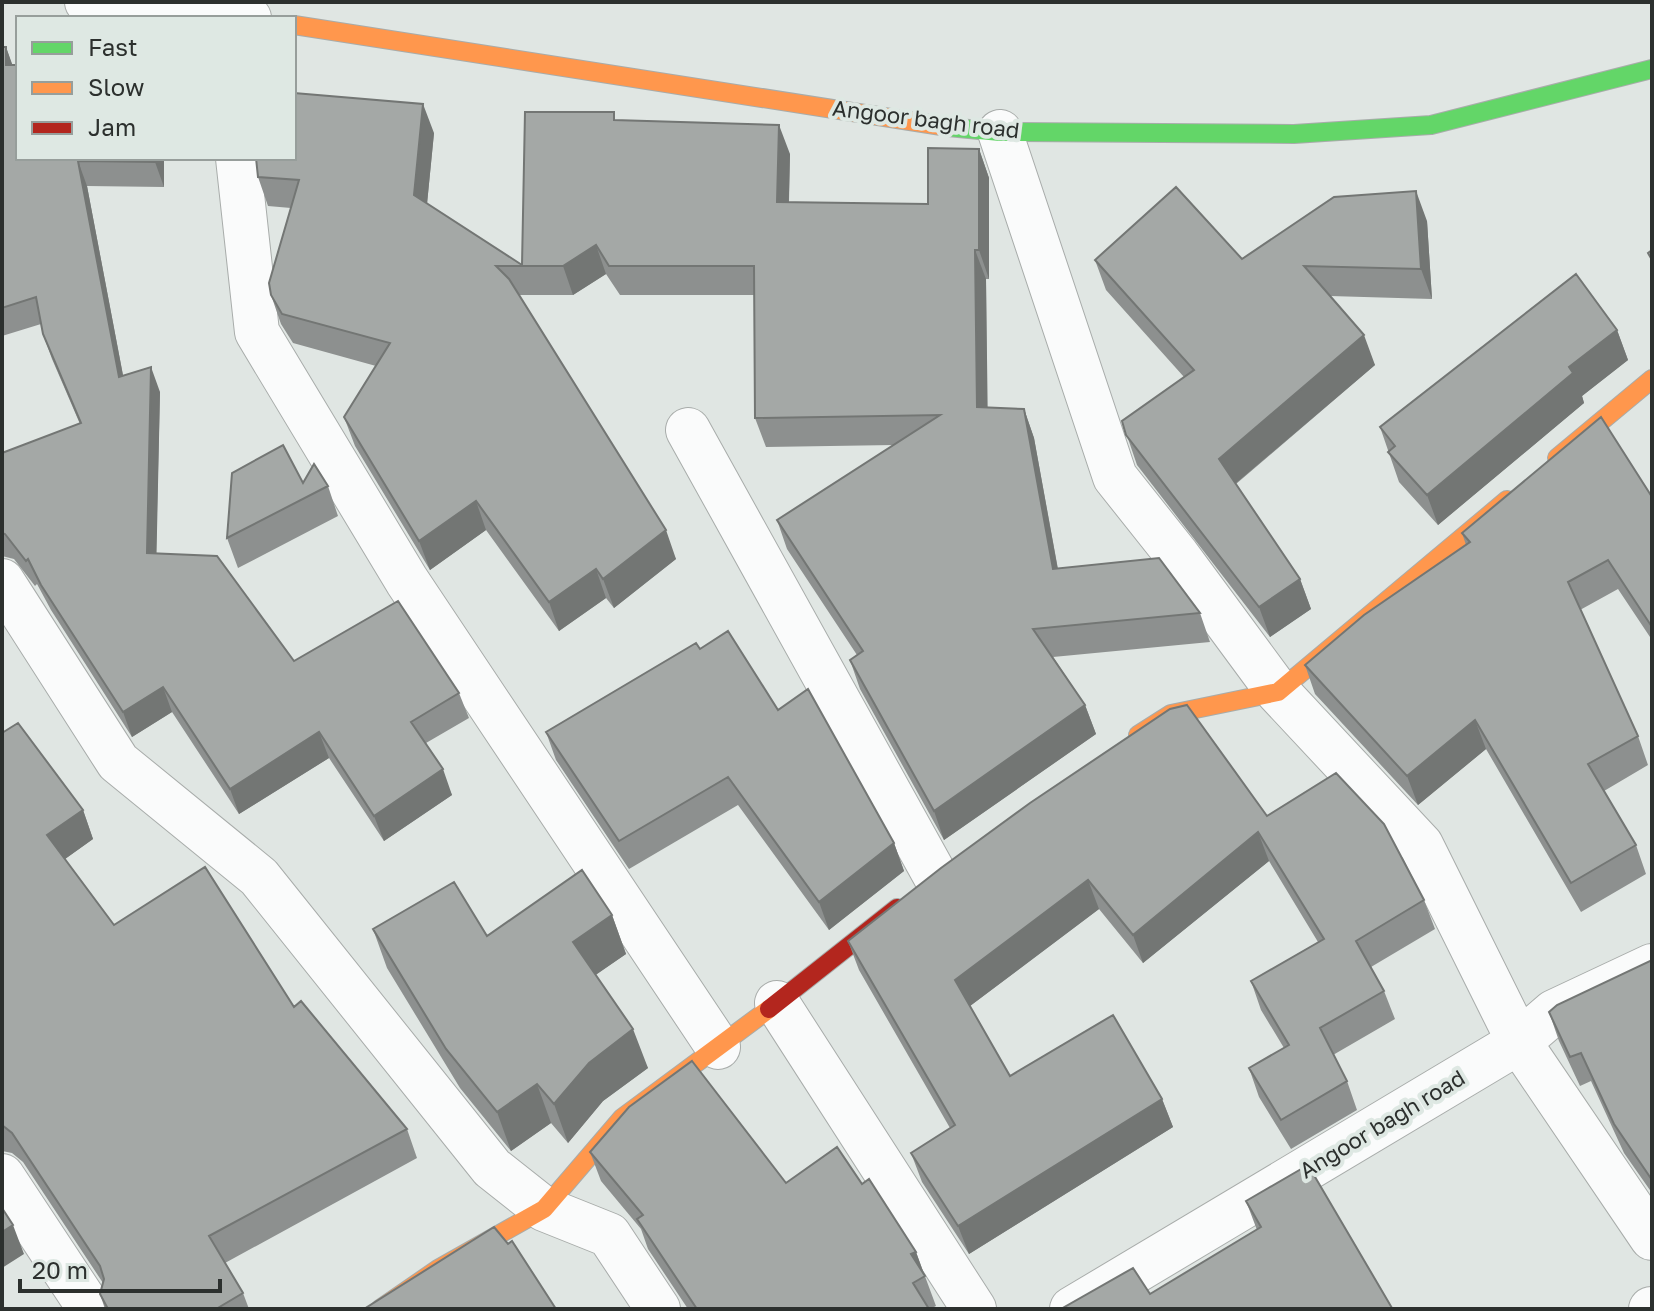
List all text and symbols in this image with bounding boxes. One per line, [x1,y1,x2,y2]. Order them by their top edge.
legend [16,16,296,160]
text: Fast [88,32,138,61]
text: Slow [88,72,144,101]
street label: Angoor bagh road [831,94,1021,143]
text: Jam [88,112,136,141]
street label: Angoor bagh road [1294,1064,1469,1184]
scale bar [20,1243,220,1293]
text: 20 m [32,1255,88,1284]

